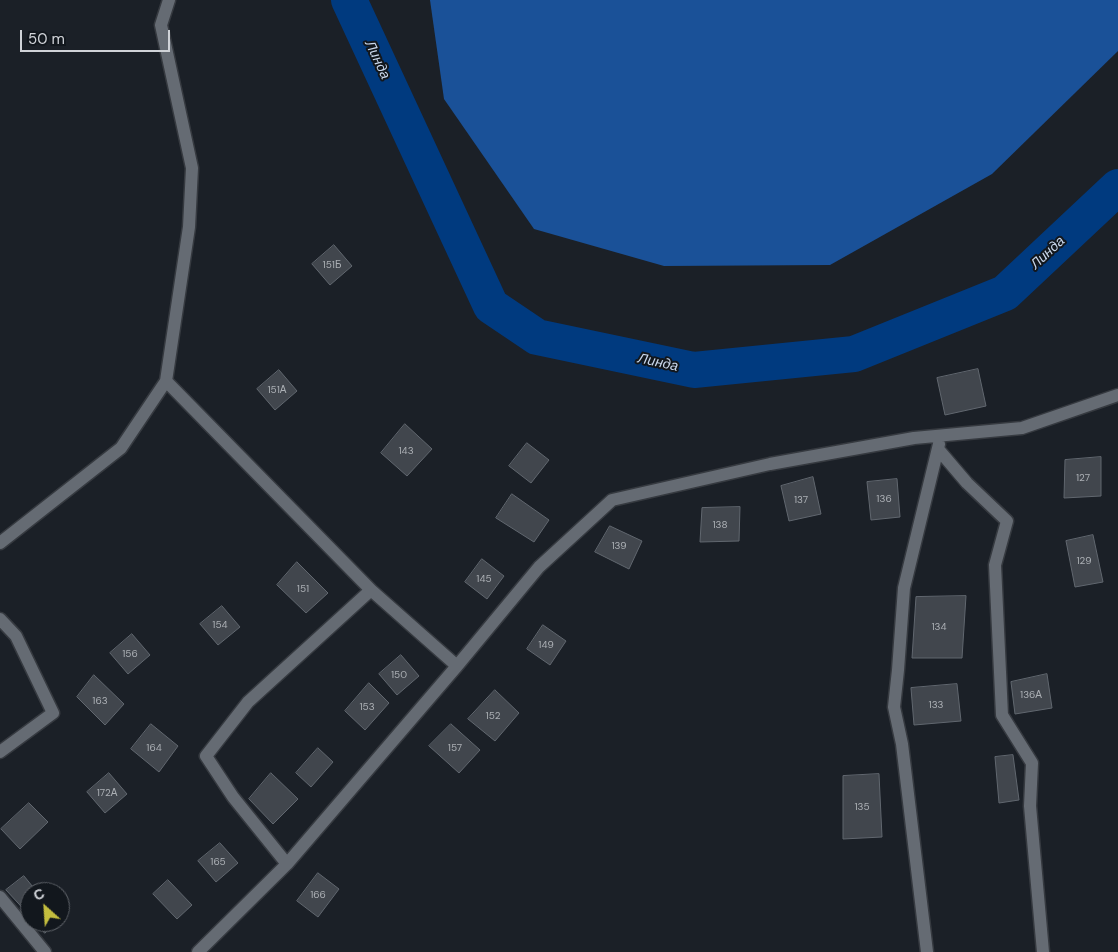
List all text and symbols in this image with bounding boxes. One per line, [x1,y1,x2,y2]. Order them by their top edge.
scale bar [22,20,172,52]
text: 50 m [28,29,65,49]
water label: Линда [361,38,393,82]
water label: Линда [1027,233,1069,273]
house number: 151Б [323,259,341,271]
water label: Линда [636,351,680,375]
house number: 151А [267,384,287,396]
house number: 143 [398,445,414,457]
house number: 127 [1076,472,1090,484]
house number: 136 [876,493,892,505]
house number: 137 [794,494,808,506]
house number: 138 [712,519,728,531]
house number: 139 [611,540,627,552]
house number: 129 [1076,555,1092,567]
house number: 145 [476,573,492,585]
house number: 151 [297,583,309,595]
house number: 154 [212,619,228,631]
house number: 134 [931,621,947,633]
house number: 149 [538,639,554,651]
house number: 156 [122,648,138,660]
house number: 150 [391,669,407,681]
house number: 136А [1020,689,1042,701]
house number: 163 [92,695,108,707]
house number: 133 [929,699,943,711]
house number: 153 [359,701,375,713]
house number: 152 [486,710,500,722]
house number: 164 [146,742,162,754]
house number: 157 [448,742,462,754]
house number: 172А [97,787,117,799]
house number: 135 [854,801,870,813]
house number: 165 [210,856,226,868]
north arrow [20,882,70,932]
text: С [30,884,47,905]
house number: 166 [310,889,326,901]

